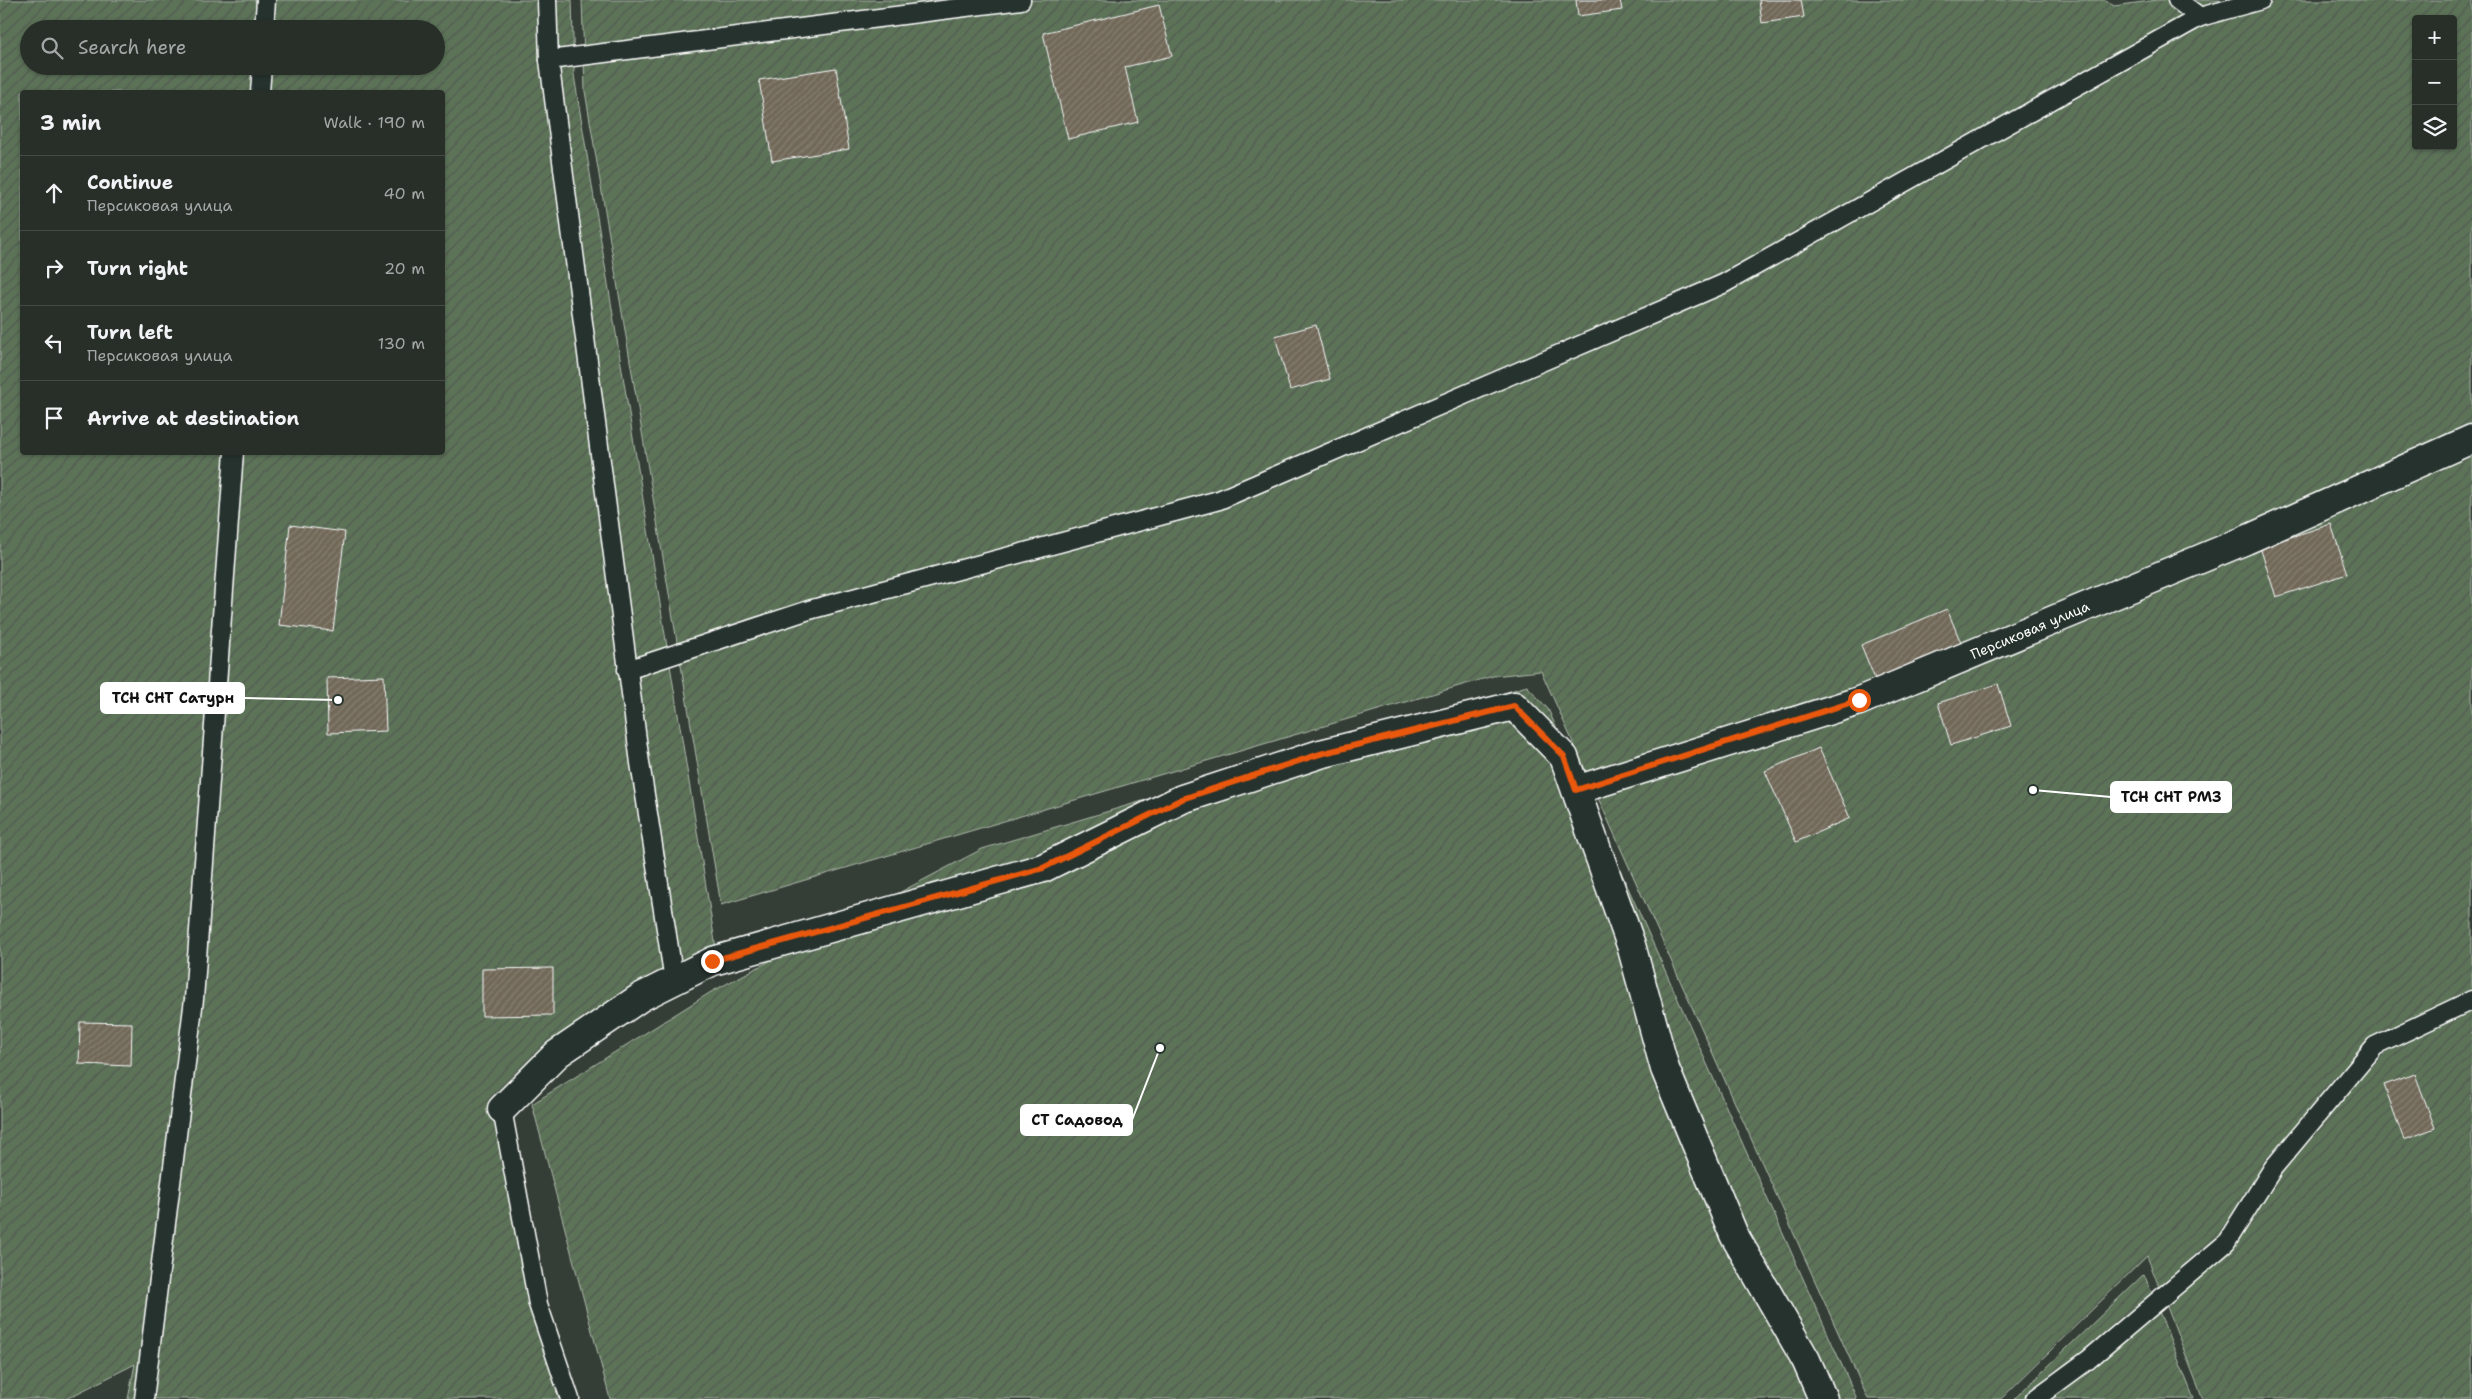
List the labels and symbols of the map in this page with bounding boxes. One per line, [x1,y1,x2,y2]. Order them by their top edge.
street label: Персиковая улица [1968,597,2092,663]
callout: ТСН СНТ Сатурн [101,683,244,713]
text: ТСН СНТ Сатурн [112,688,234,708]
route start [1848,689,1871,712]
callout: ТСН СНТ РМЗ [2111,782,2231,812]
text: ТСН СНТ РМЗ [2121,787,2221,807]
route end [701,950,724,973]
callout: СТ Садовод [1021,1105,1132,1135]
text: СТ Садовод [1031,1110,1123,1130]

